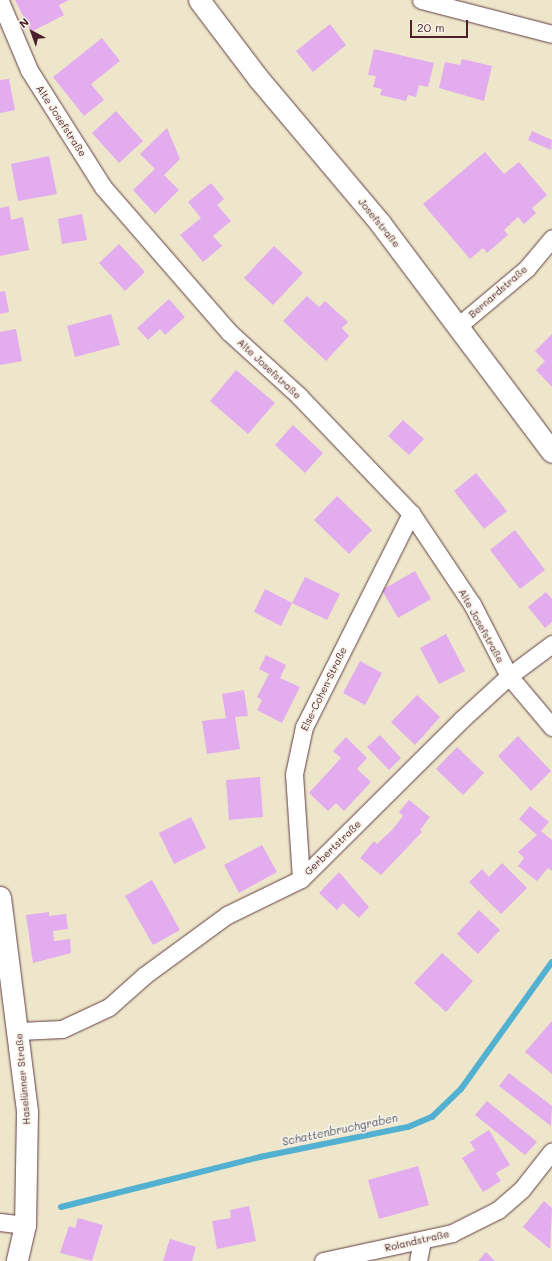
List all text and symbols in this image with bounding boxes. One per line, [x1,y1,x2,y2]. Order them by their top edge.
north arrow [12,12,52,52]
scale bar [412,12,470,38]
text: N [16,14,32,31]
text: 20 m [417,19,445,35]
street label: Alte Josefstraße [33,83,89,159]
street label: Josefstraße [356,196,402,250]
street label: Bernardstraße [466,263,530,321]
street label: Alte Josefstraße [235,336,303,402]
street label: Alte Josefstraße [456,587,506,665]
street label: Else-Cohen-Straße [298,645,350,733]
street label: Gerbertstraße [302,818,364,878]
street label: Haselünner Straße [13,1033,33,1125]
water label: Schattenbruchgraben [281,1111,399,1149]
street label: Rolandstraße [383,1228,451,1254]

